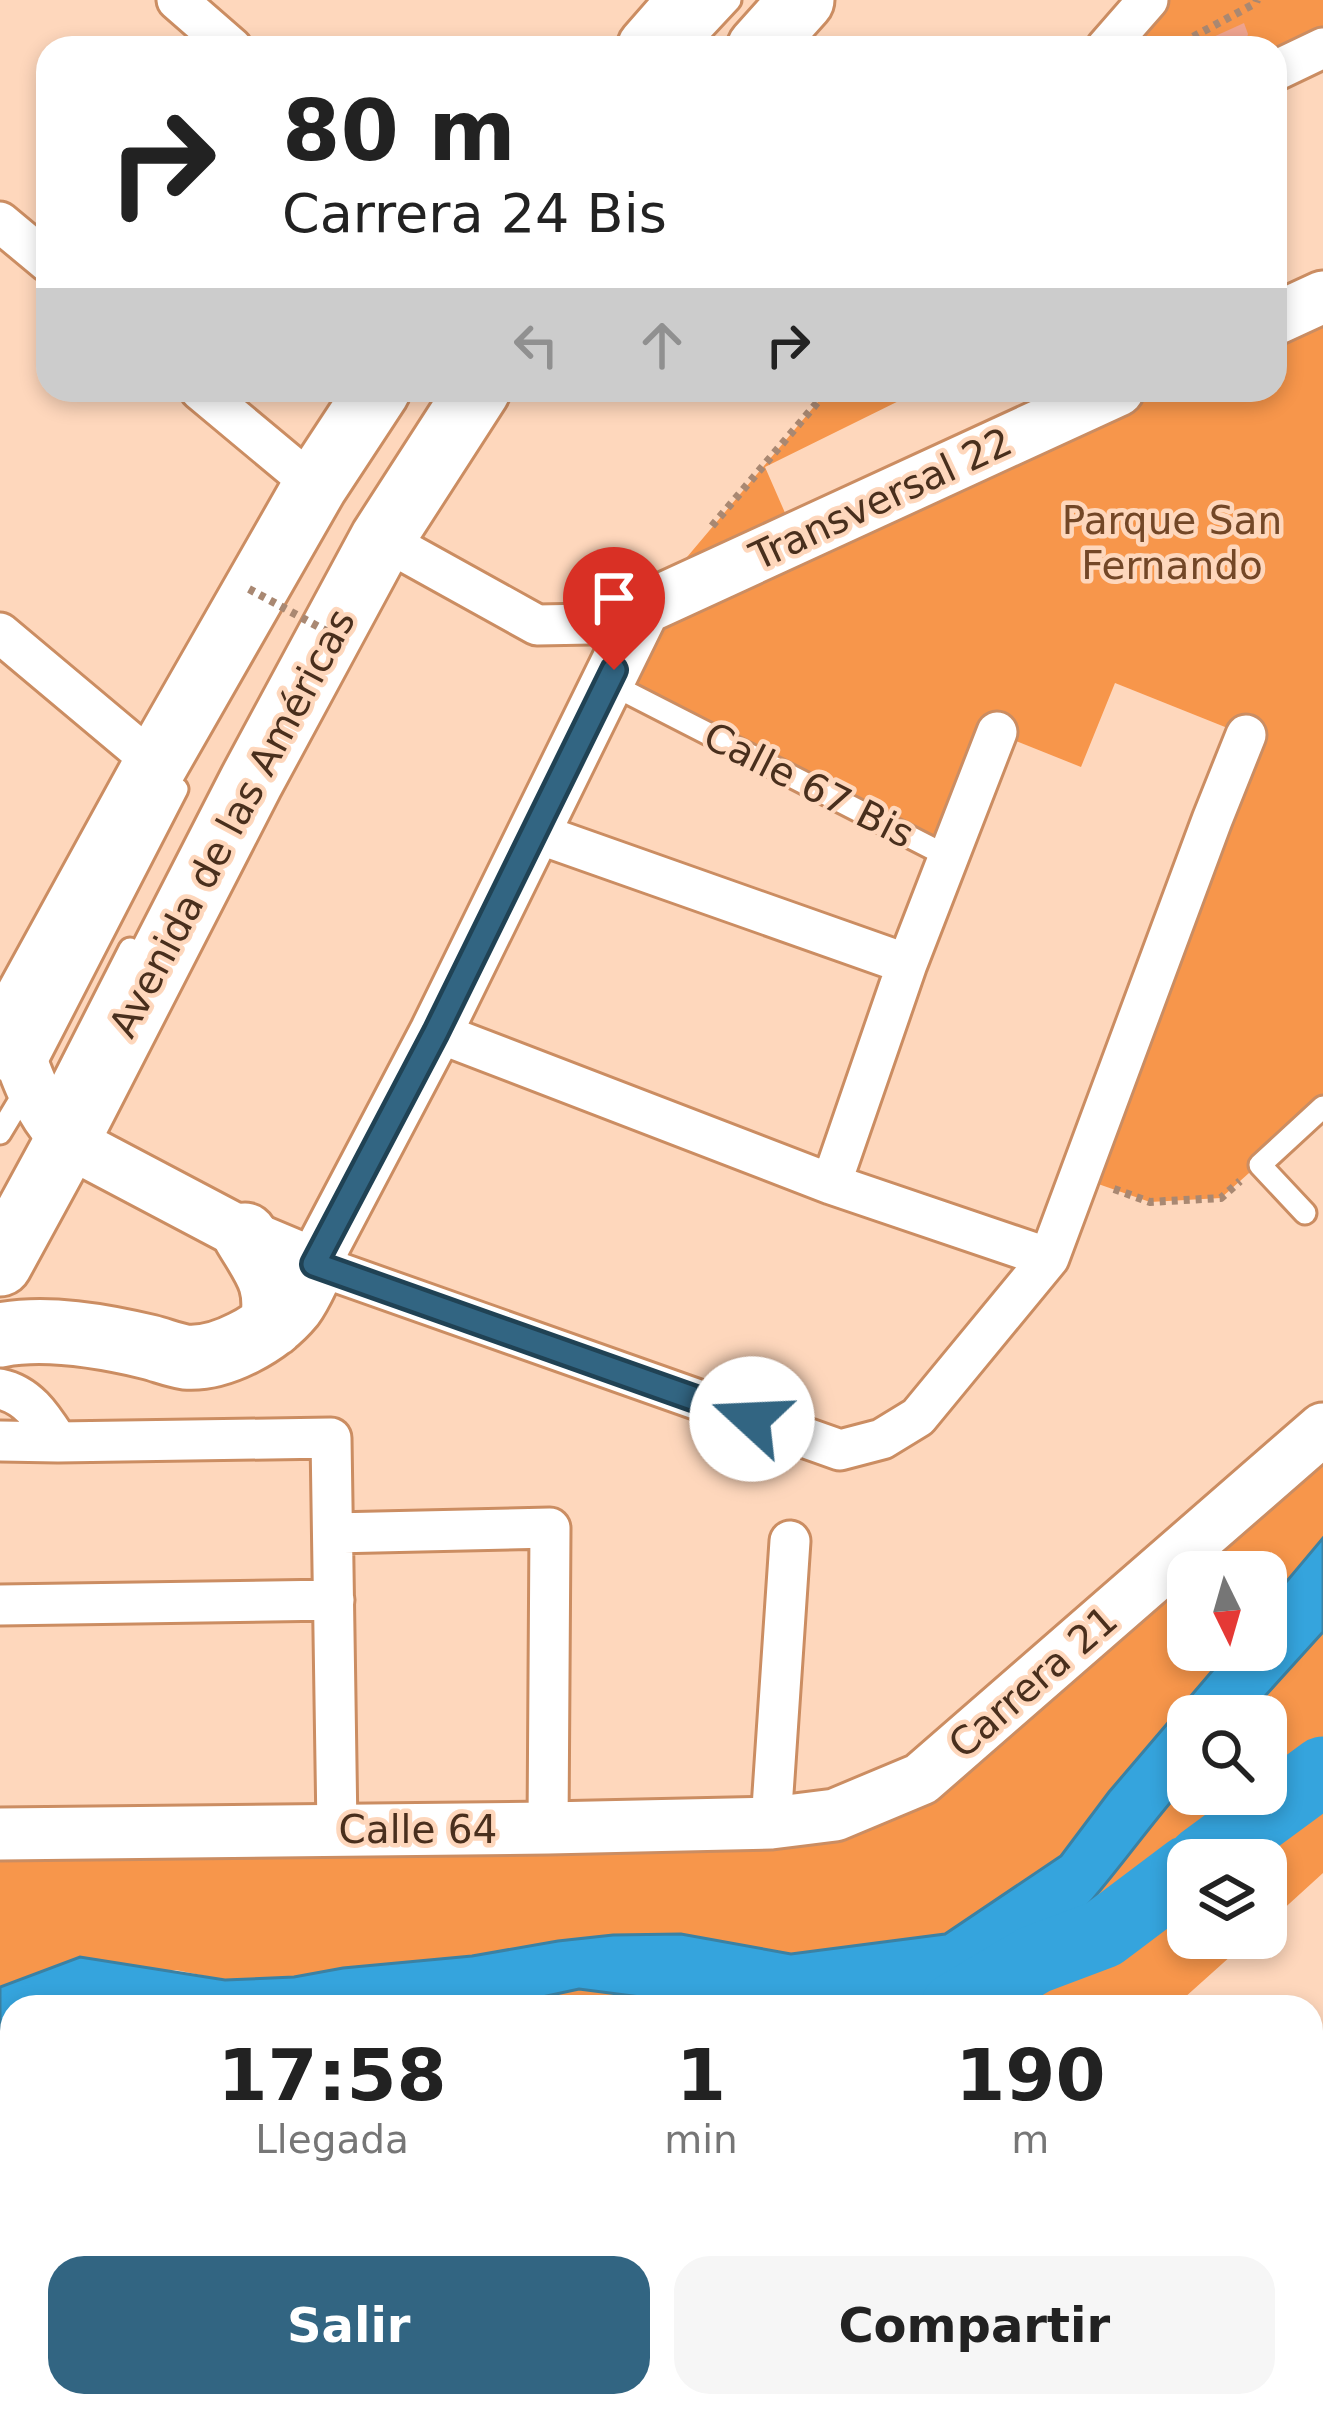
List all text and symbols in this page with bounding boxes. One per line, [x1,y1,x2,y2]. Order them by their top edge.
text: 80 m [282,82,516,180]
icon: right [84,84,240,240]
text: Carrera 24 Bis [282,182,667,245]
icon: left [503,312,569,378]
icon: ahead [629,312,695,378]
icon: right [755,312,821,378]
street label: Transversal 22 [742,419,1019,580]
park label: Parque San Fernando [1062,498,1282,588]
pin [563,547,665,670]
icon: arrive [581,565,647,631]
street label: Avenida de las Américas [100,601,364,1045]
street label: Calle 67 Bis [697,713,921,857]
position arrow [689,1356,815,1482]
north arrow [1167,1551,1287,1671]
map controls [1167,1551,1287,1959]
street label: Carrera 21 [940,1597,1126,1767]
button: search [1167,1695,1287,1815]
street label: Calle 64 [339,1807,497,1852]
button: layers [1167,1839,1287,1959]
text: 17:58 [217,2033,447,2117]
text: 1 [676,2033,726,2117]
text: 190 [955,2033,1105,2117]
text: Llegada [255,2117,409,2162]
text: min [664,2117,738,2162]
text: m [1011,2117,1049,2162]
button: Salir [48,2256,650,2394]
button: Compartir [674,2256,1275,2394]

